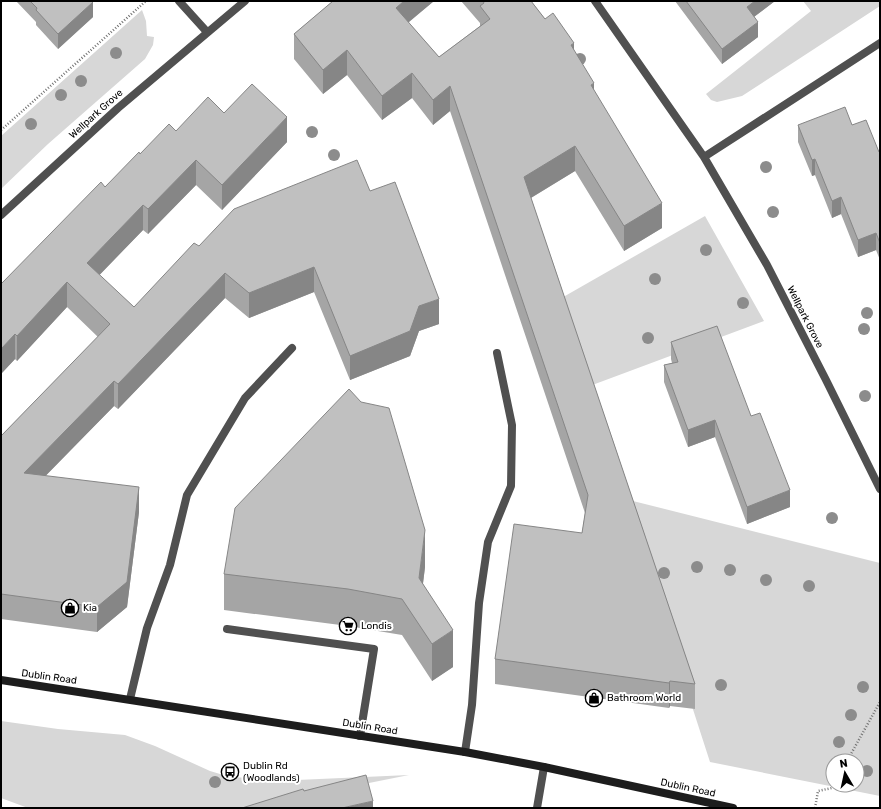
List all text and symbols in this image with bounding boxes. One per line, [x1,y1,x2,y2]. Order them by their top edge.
street label: Wellpark Grove [67,86,126,141]
street label: Wellpark Grove [784,284,826,350]
shop icon: Kia [60,598,80,618]
place label: Kia [83,602,97,614]
supermarket icon: Londis [338,616,358,636]
place label: Londis [361,620,392,632]
street label: Dublin Road [20,667,78,687]
shop icon: Bathroom World [584,688,604,708]
place label: Bathroom World [607,692,681,704]
street label: Dublin Road [341,717,399,737]
north arrow [825,753,865,793]
text: N [839,757,849,771]
place label: Dublin Rd (Woodlands) [243,760,300,784]
bus stop icon: Dublin Rd (Woodlands) [220,762,240,782]
street label: Dublin Road [659,776,717,800]

